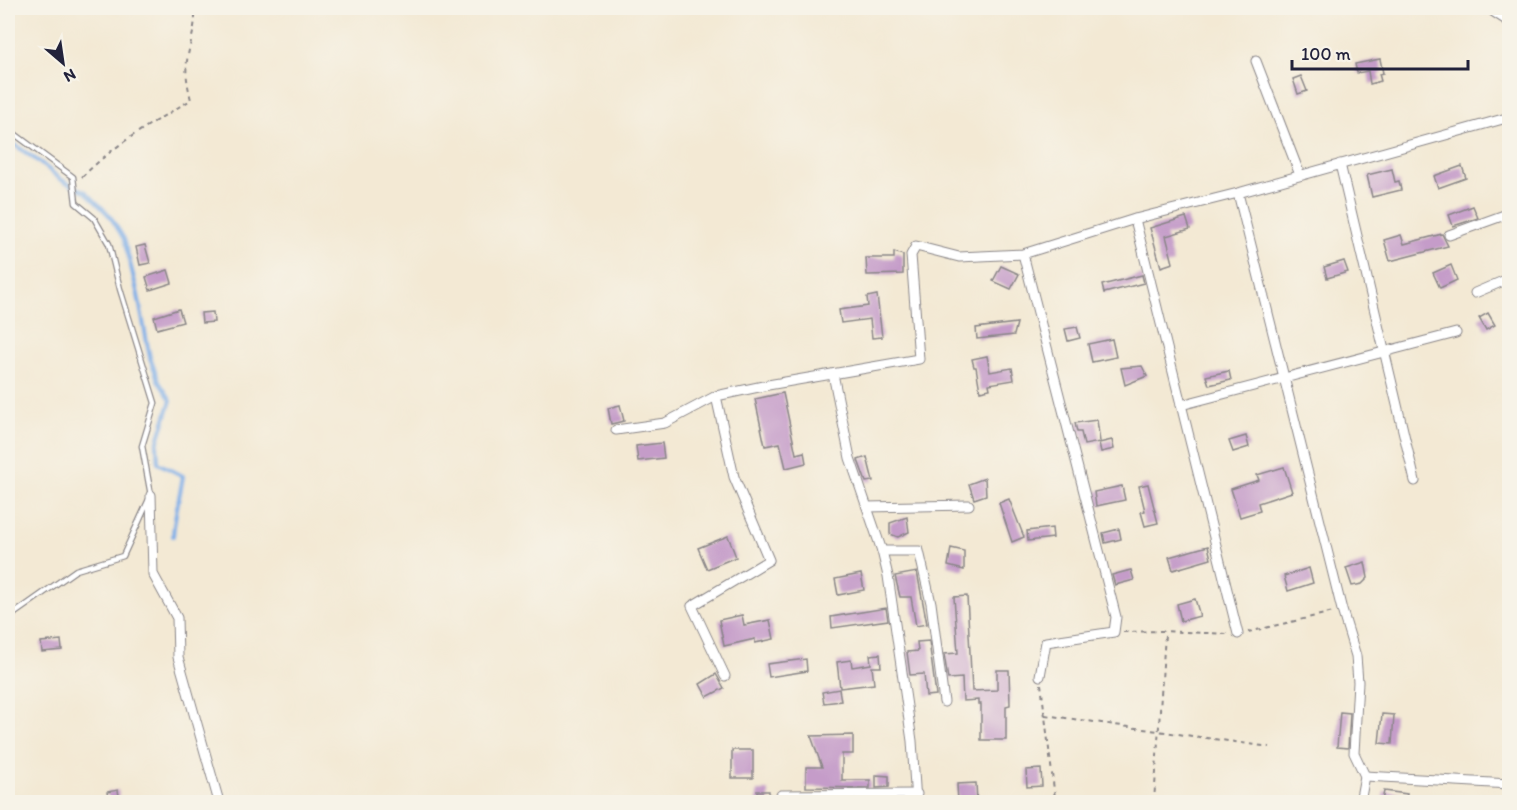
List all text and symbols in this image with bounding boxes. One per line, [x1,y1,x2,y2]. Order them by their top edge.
north arrow [33,33,93,93]
scale bar [1292,33,1468,71]
text: 100 m [1301,43,1351,65]
text: N [61,65,79,87]

